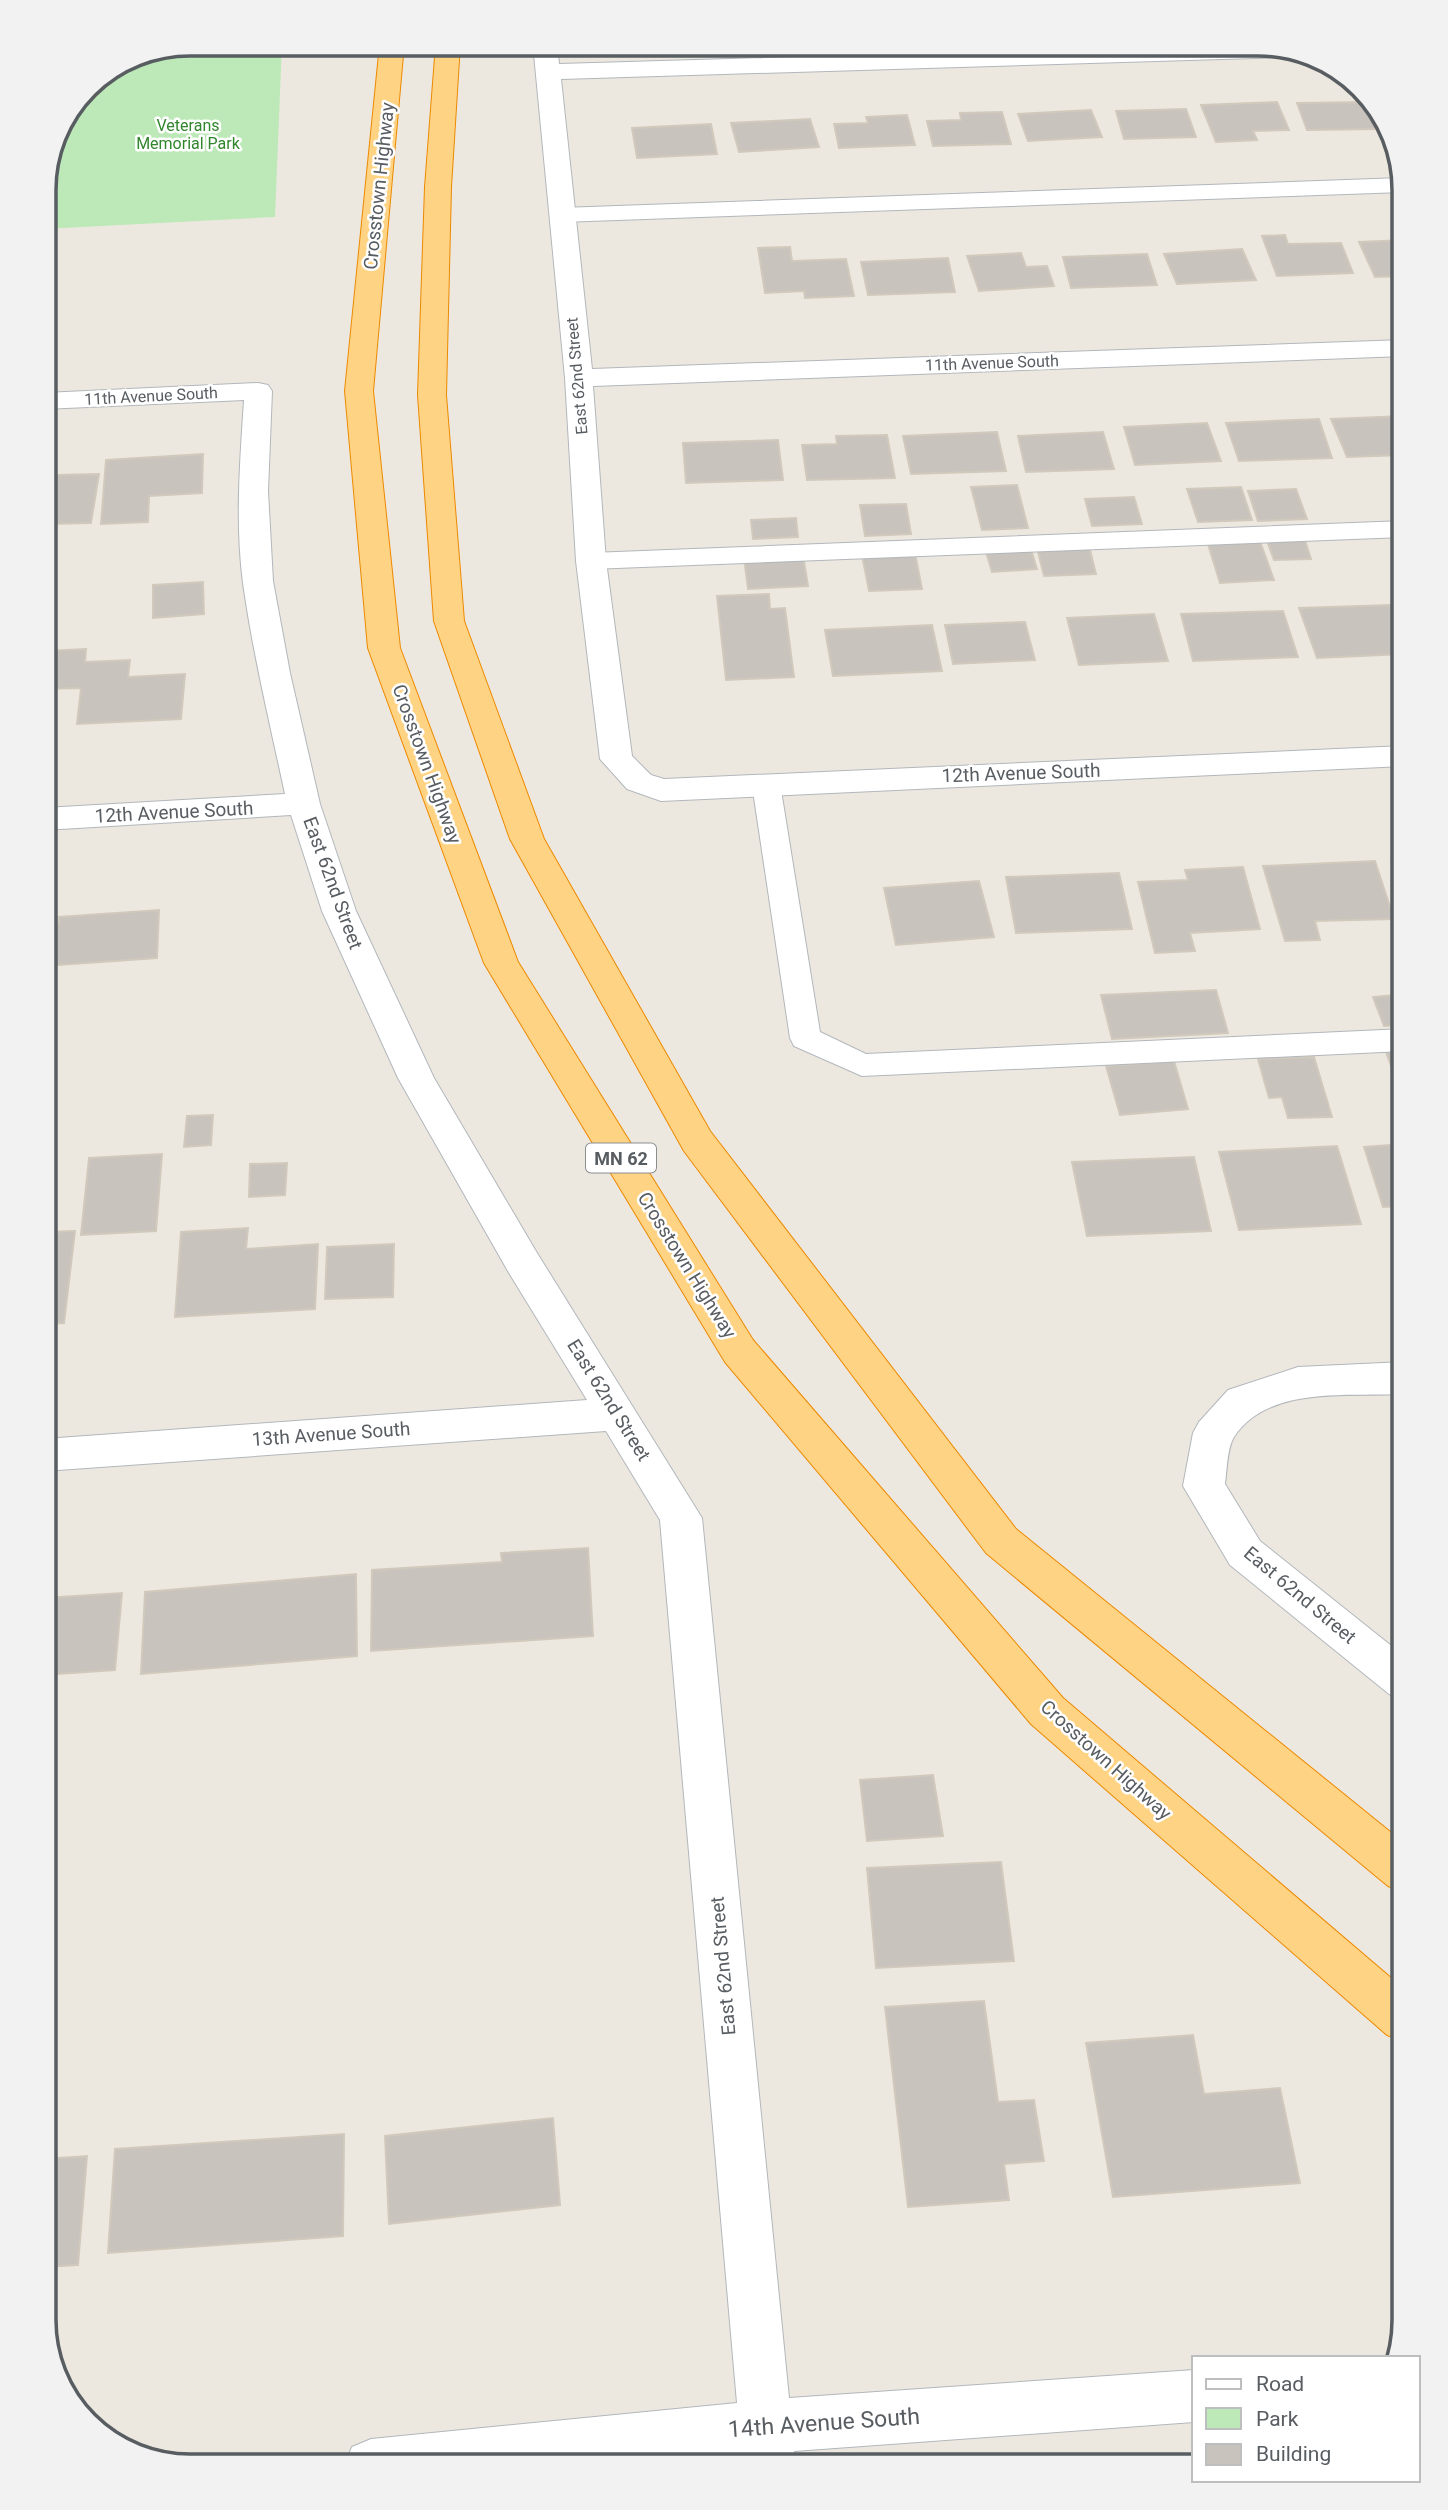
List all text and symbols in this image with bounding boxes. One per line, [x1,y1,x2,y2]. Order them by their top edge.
street label: Crosstown Highway [359,101,399,271]
park label: Veterans Memorial Park [136,116,241,153]
street label: East 62nd Street [562,317,592,435]
street label: 11th Avenue South [925,351,1059,375]
street label: 11th Avenue South [84,383,218,409]
street label: Crosstown Highway [387,681,467,847]
street label: 12th Avenue South [941,759,1101,787]
street label: 12th Avenue South [94,796,254,828]
street label: East 62nd Street [298,814,368,952]
road number: MN 62 [586,1143,656,1172]
street label: Crosstown Highway [633,1188,741,1342]
street label: East 62nd Street [562,1335,656,1465]
street label: 13th Avenue South [251,1417,411,1451]
street label: East 62nd Street [1239,1541,1361,1649]
street label: Crosstown Highway [1036,1695,1176,1825]
street label: East 62nd Street [705,1896,741,2036]
legend [1192,2356,1420,2482]
text: Road [1256,2372,1304,2396]
street label: 14th Avenue South [727,2403,921,2443]
text: Park [1256,2407,1299,2431]
text: Building [1256,2442,1331,2466]

